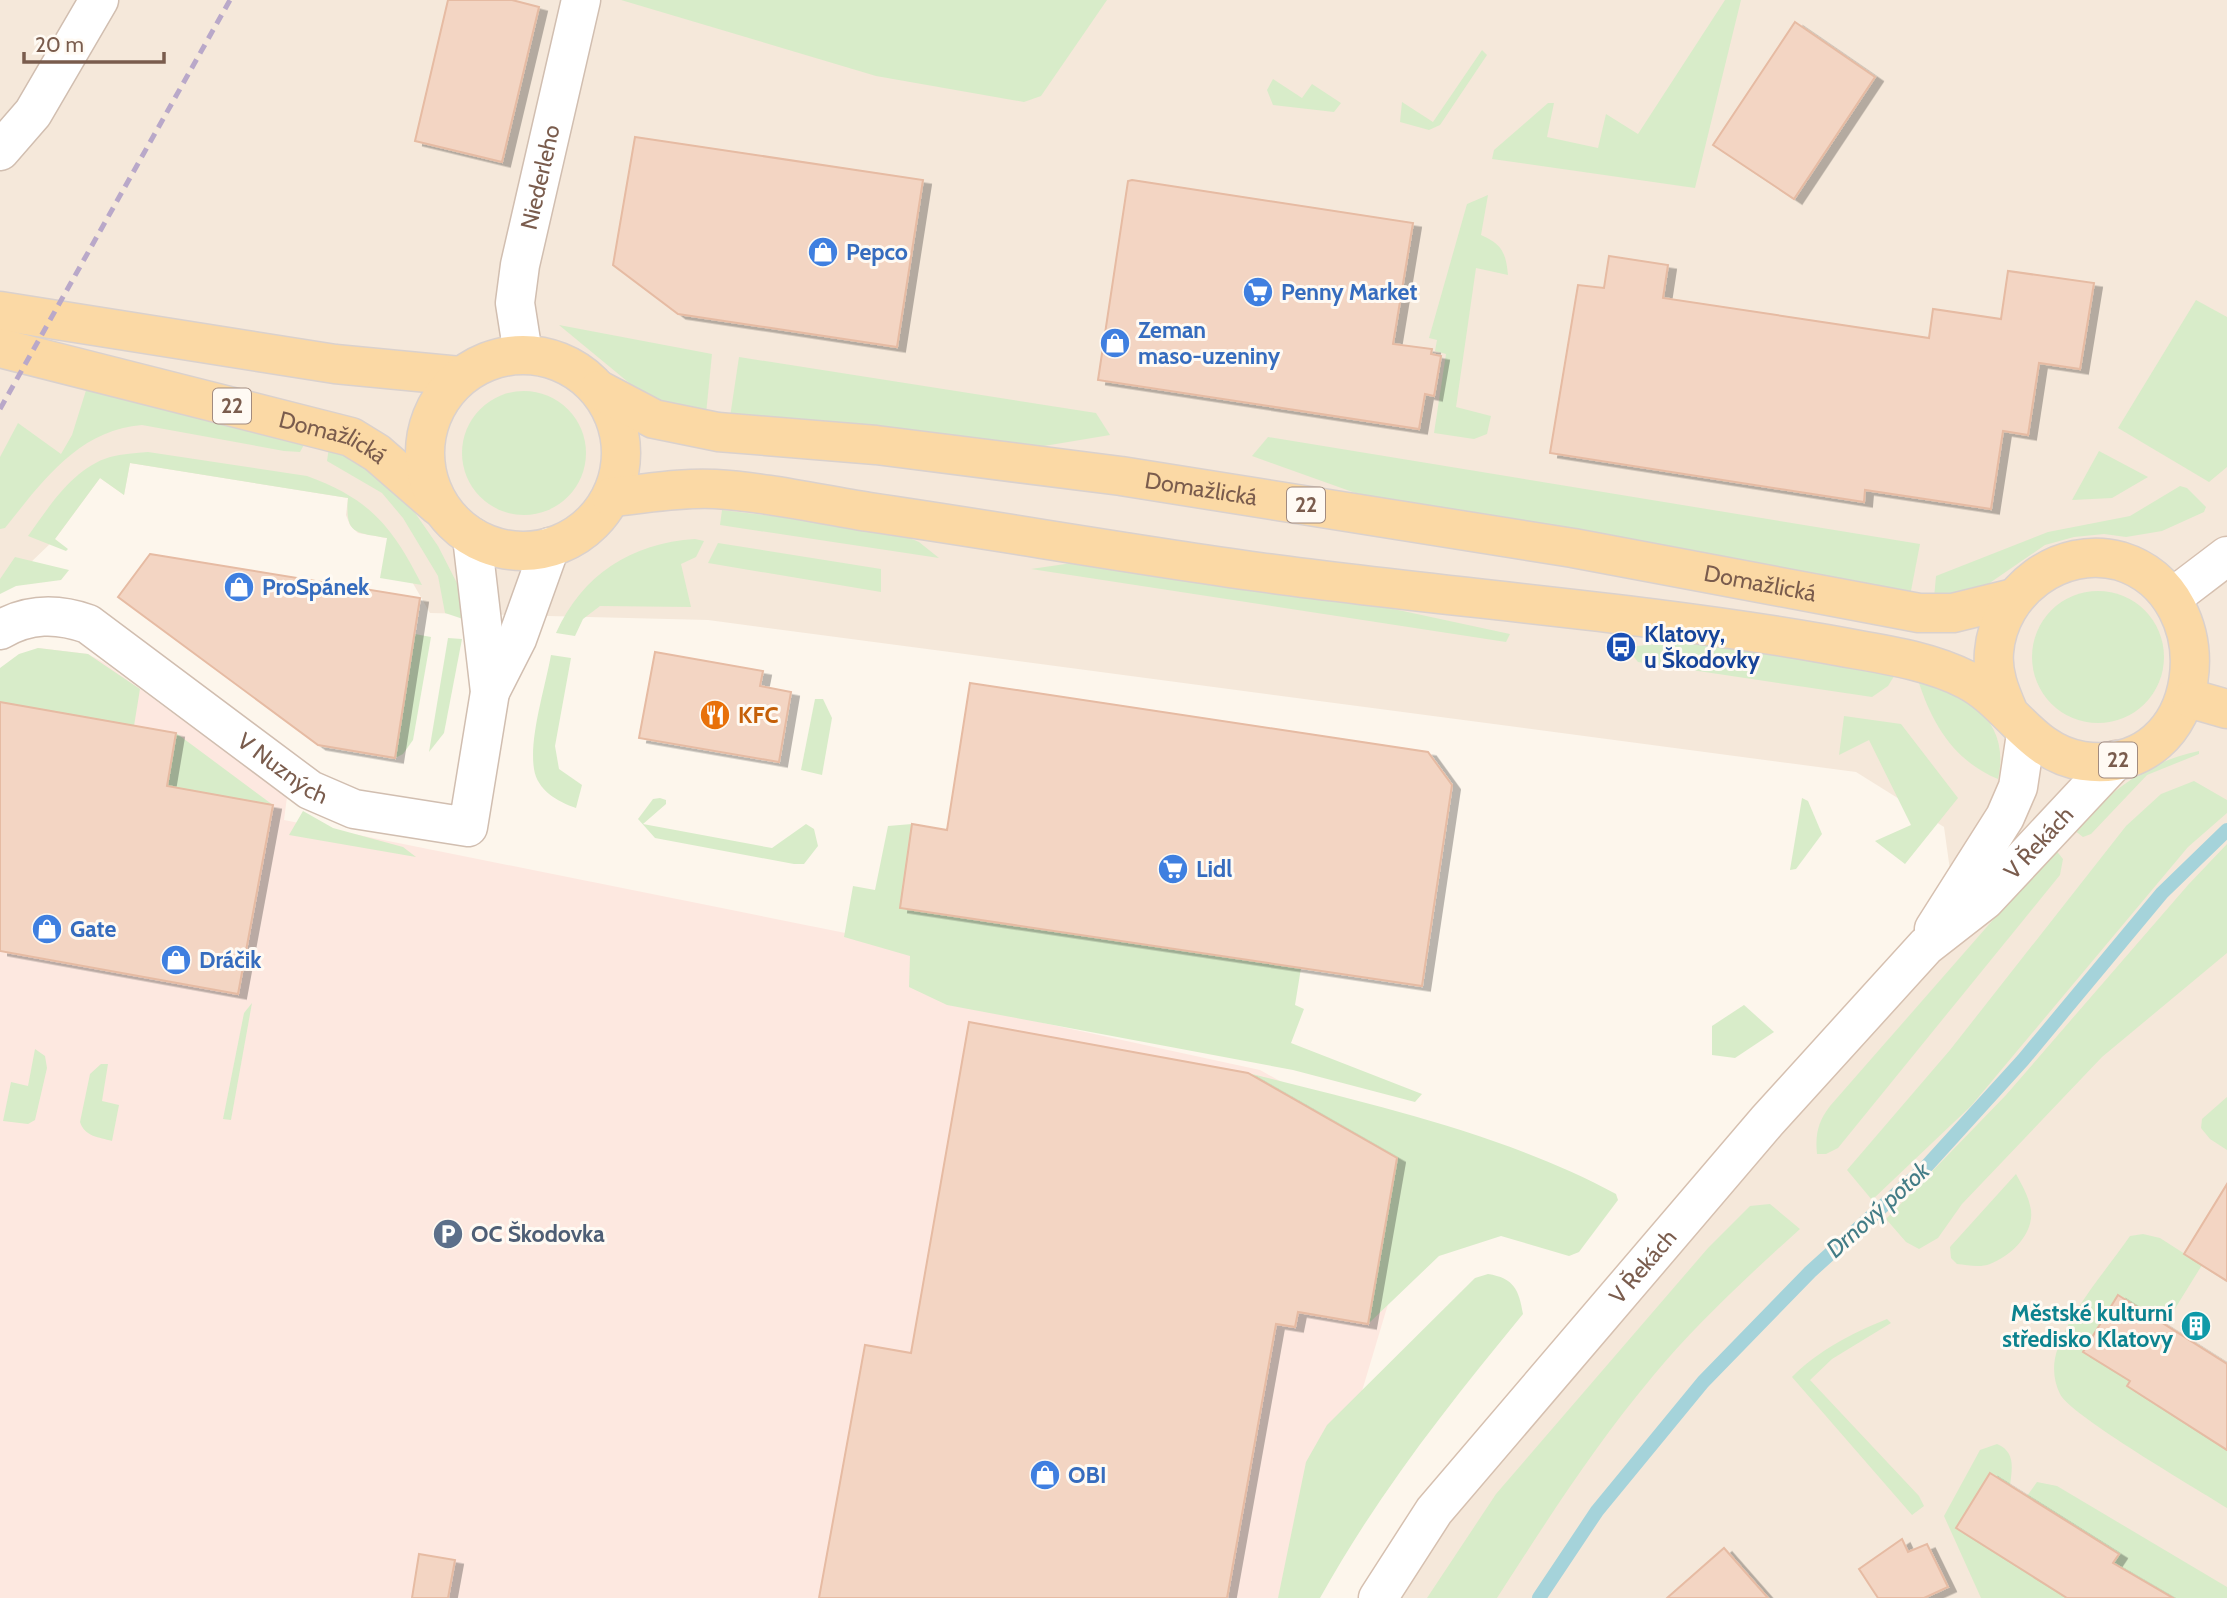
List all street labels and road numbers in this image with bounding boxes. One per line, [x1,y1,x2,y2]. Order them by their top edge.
street label: Niederleho [515,122,566,232]
road number: 22 [213,388,251,424]
street label: Domažlická [276,405,393,469]
street label: Domažlická [1143,466,1259,511]
road number: 22 [1287,488,1325,522]
street label: Domažlická [1702,559,1818,607]
street label: V Nuzných [232,727,332,810]
road number: 22 [2099,742,2137,778]
street label: V Řekách [1998,801,2079,885]
street label: V Řekách [1603,1224,1682,1309]

